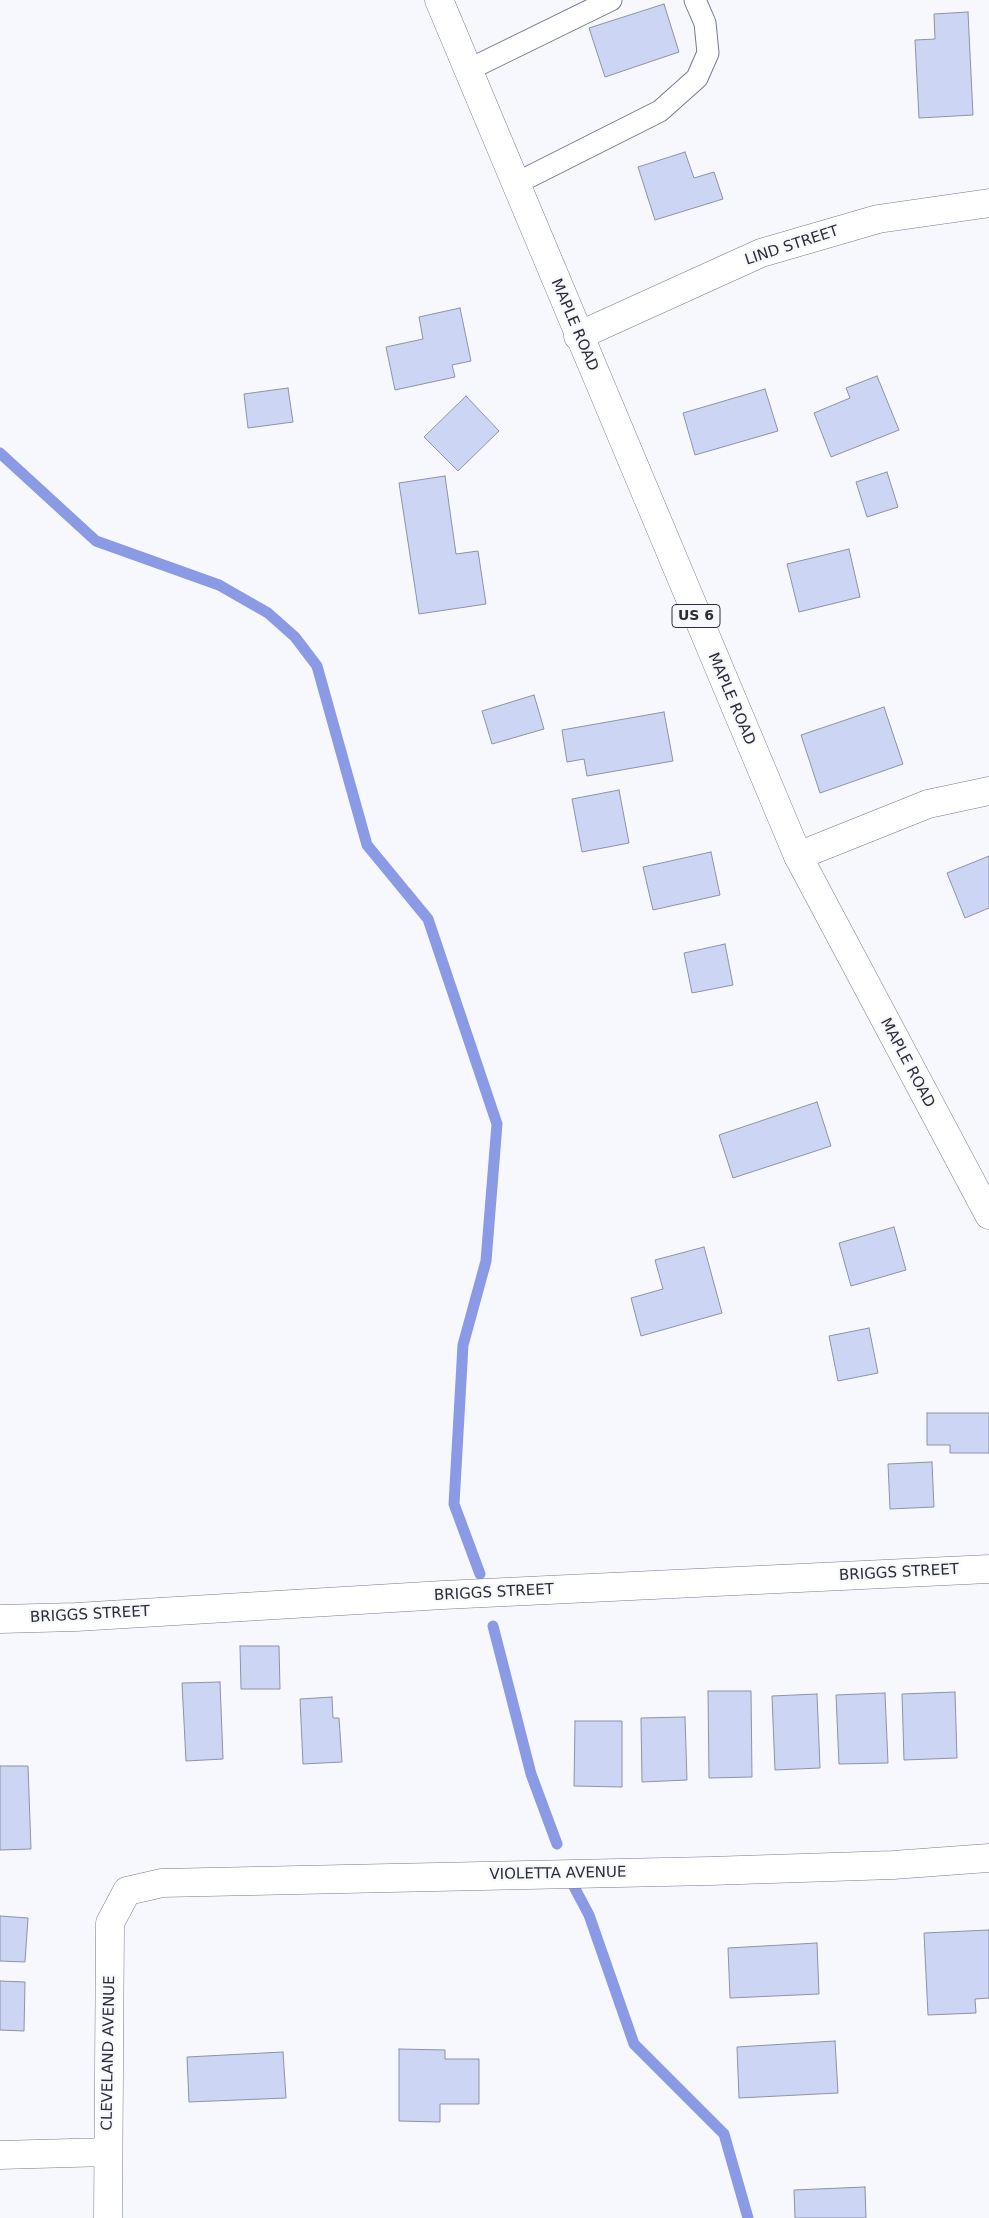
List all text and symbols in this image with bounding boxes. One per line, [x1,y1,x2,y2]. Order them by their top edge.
street label: LIND STREET [743,222,841,270]
street label: MAPLE ROAD [546,276,602,374]
road number: US 6 [672,604,720,628]
street label: MAPLE ROAD [703,650,759,748]
street label: MAPLE ROAD [876,1015,938,1111]
street label: BRIGGS STREET [839,1561,959,1585]
street label: BRIGGS STREET [434,1581,554,1605]
street label: BRIGGS STREET [30,1603,150,1627]
street label: VIOLETTA AVENUE [489,1864,627,1884]
street label: CLEVELAND AVENUE [99,1975,119,2131]

